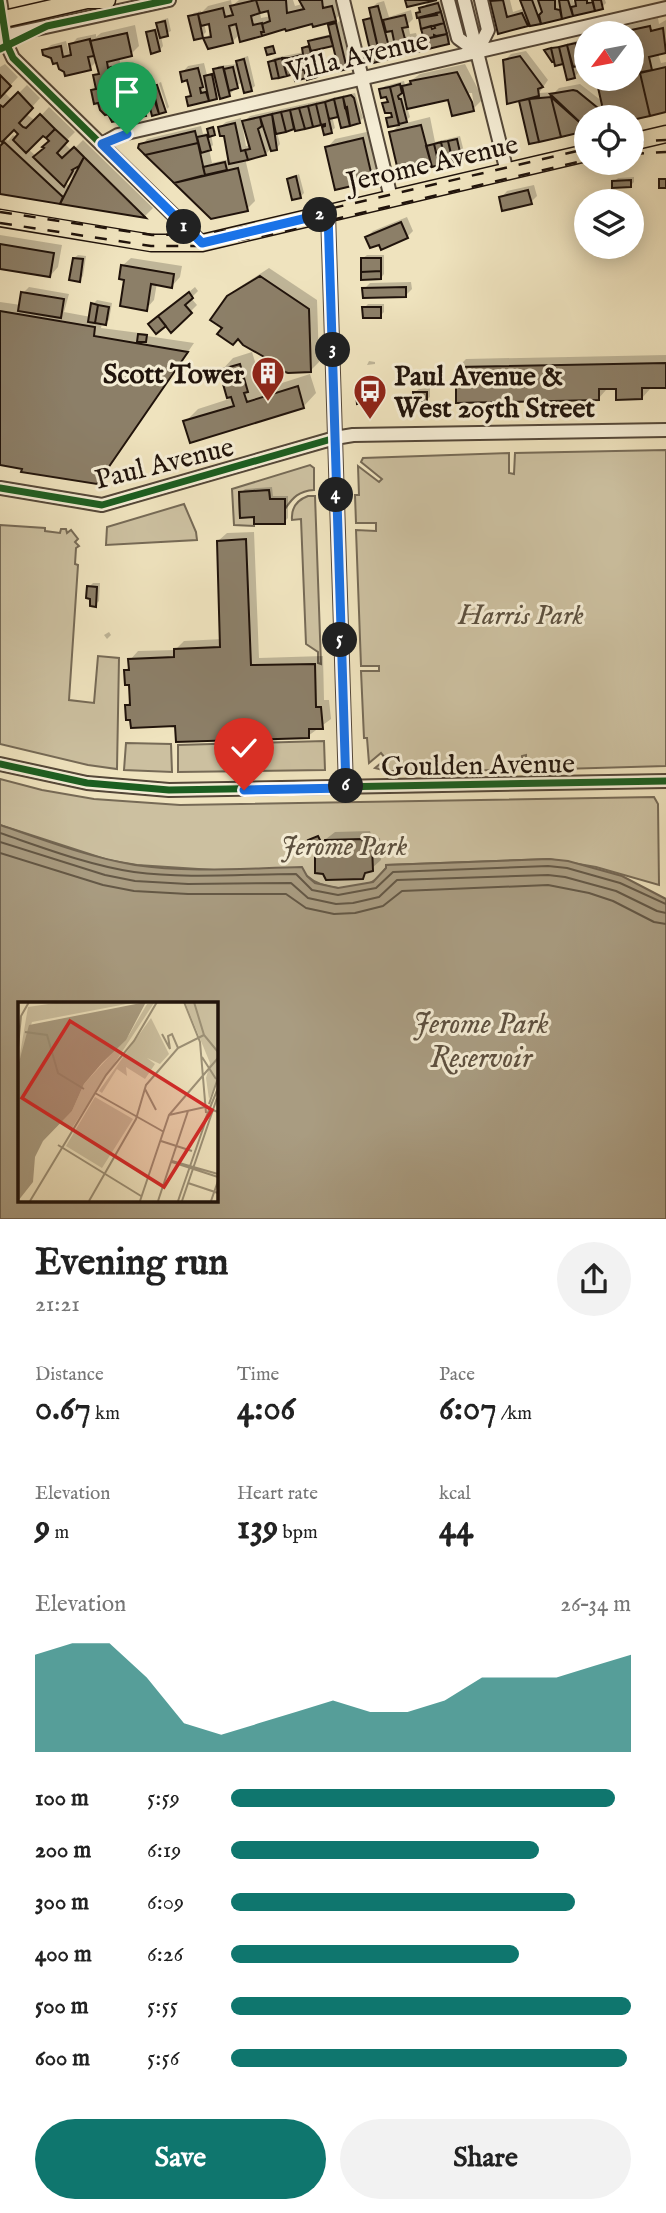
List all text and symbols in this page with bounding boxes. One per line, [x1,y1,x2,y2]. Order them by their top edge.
north arrow [574,21,644,91]
map controls [574,21,644,259]
street label: Villa Avenue [282,24,432,91]
pin [97,62,157,134]
icon: arrive [108,73,146,111]
button: locate [574,105,644,175]
street label: Jerome Avenue [340,128,522,202]
button: layers [574,189,644,259]
pin: 2 [302,198,338,232]
text: 2 [315,202,324,226]
pin: 1 [166,210,202,244]
text: 1 [180,214,187,238]
pin: 3 [316,332,350,368]
text: 3 [329,337,336,361]
building icon: Scott Tower [249,354,287,403]
place label: Scott Tower [103,358,245,393]
place label: Paul Avenue & West 205th Street [393,360,595,427]
bus stop icon: Paul Avenue & West 205th Street [351,372,389,421]
street label: Paul Avenue [91,430,238,499]
pin: 4 [318,477,354,512]
text: 4 [331,482,340,506]
park label: Harris Park [457,599,584,634]
pin: 5 [322,622,358,658]
text: 5 [336,627,343,651]
pin [214,718,274,790]
icon: check [225,729,263,767]
street label: Goulden Avenue [381,747,575,786]
pin: 6 [328,768,364,804]
text: 6 [341,773,350,797]
park label: Jerome Park [281,830,407,865]
inset map [18,1002,217,1202]
water label: Jerome Park Reservoir [413,1006,549,1078]
text: Evening run [35,1240,229,1288]
button: share [557,1242,631,1316]
text: 21:21 [35,1290,80,1319]
text: Distance [35,1363,104,1387]
text: Time [237,1363,279,1387]
text: Pace [439,1363,475,1387]
text: 0.67 [35,1387,91,1432]
text: 4:06 [237,1387,295,1432]
text: 6:07 [439,1387,497,1432]
text: km [91,1402,120,1426]
text: /km [497,1402,532,1426]
text: Elevation [35,1482,110,1506]
text: Heart rate [237,1482,318,1506]
text: kcal [439,1482,471,1506]
text: 9 [35,1506,50,1551]
text: 139 [237,1506,278,1551]
text: 44 [439,1506,473,1551]
text: m [50,1521,69,1545]
text: bpm [278,1521,318,1545]
text: Elevation [35,1590,126,1619]
text: 26–34 m [560,1590,631,1619]
text: 100 m [35,1784,89,1813]
text: 5:59 [147,1784,180,1813]
text: 200 m [35,1836,91,1865]
text: 6:19 [147,1836,181,1865]
text: 300 m [35,1888,89,1917]
text: 6:09 [147,1888,184,1917]
text: 400 m [35,1940,92,1969]
text: 6:26 [147,1940,183,1969]
text: 500 m [35,1992,89,2021]
text: 5:55 [147,1992,178,2021]
text: 600 m [35,2044,90,2073]
text: 5:56 [147,2044,179,2073]
button: Save [35,2119,326,2199]
button: Share [340,2119,631,2199]

